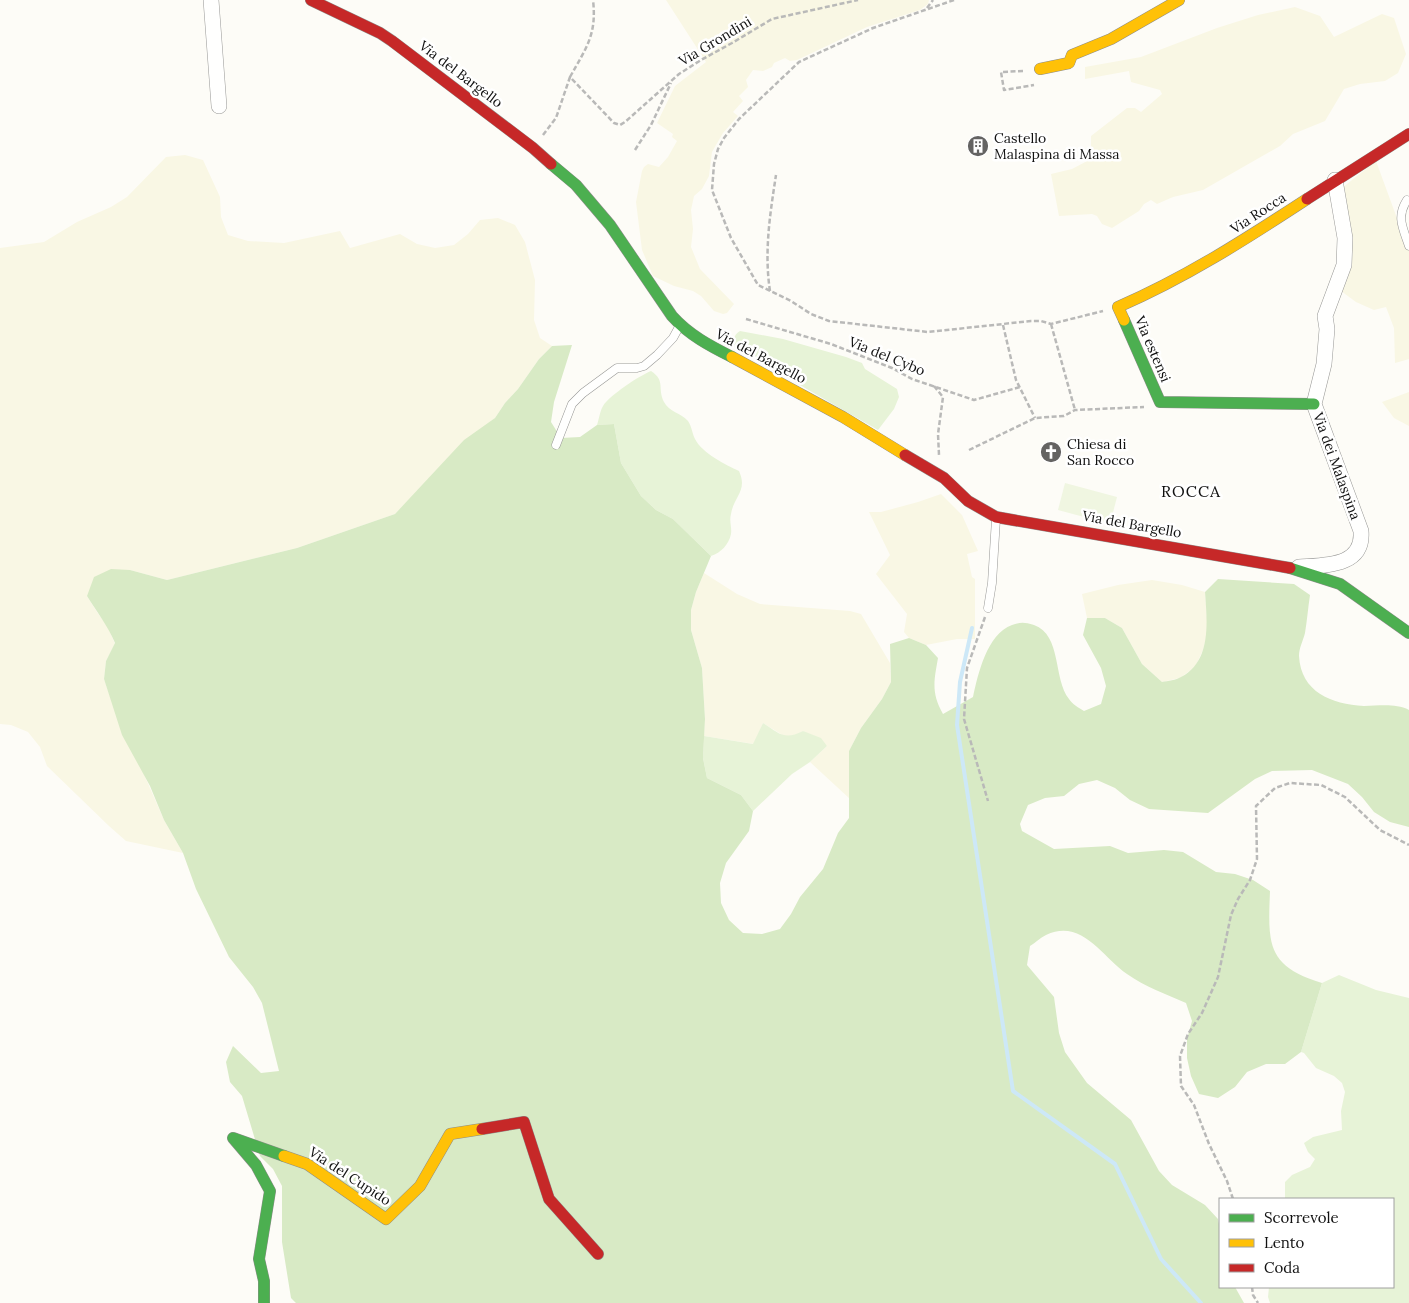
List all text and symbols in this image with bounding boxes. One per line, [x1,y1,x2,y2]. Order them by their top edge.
street label: Via Grondini [674,12,755,70]
street label: Via del Bargello [415,36,506,111]
place label: Castello Malaspina di Massa [994,129,1120,163]
building icon: Castello Malaspina di Massa [966,134,990,158]
street label: Via Rocca [1226,188,1289,238]
street label: Via estensi [1131,312,1175,385]
street label: Via del Bargello [712,324,809,387]
street label: Via del Cybo [845,332,928,379]
street label: Via dei Malaspina [1309,409,1365,522]
place label: Chiesa di San Rocco [1067,435,1134,469]
church icon: Chiesa di San Rocco [1039,440,1063,464]
district label: ROCCA [1161,481,1221,501]
street label: Via del Bargello [1080,506,1183,542]
street label: Via del Cupido [305,1142,394,1209]
legend [1219,1198,1394,1288]
text: Scorrevole [1264,1208,1339,1227]
text: Lento [1264,1233,1305,1252]
text: Coda [1264,1258,1300,1277]

